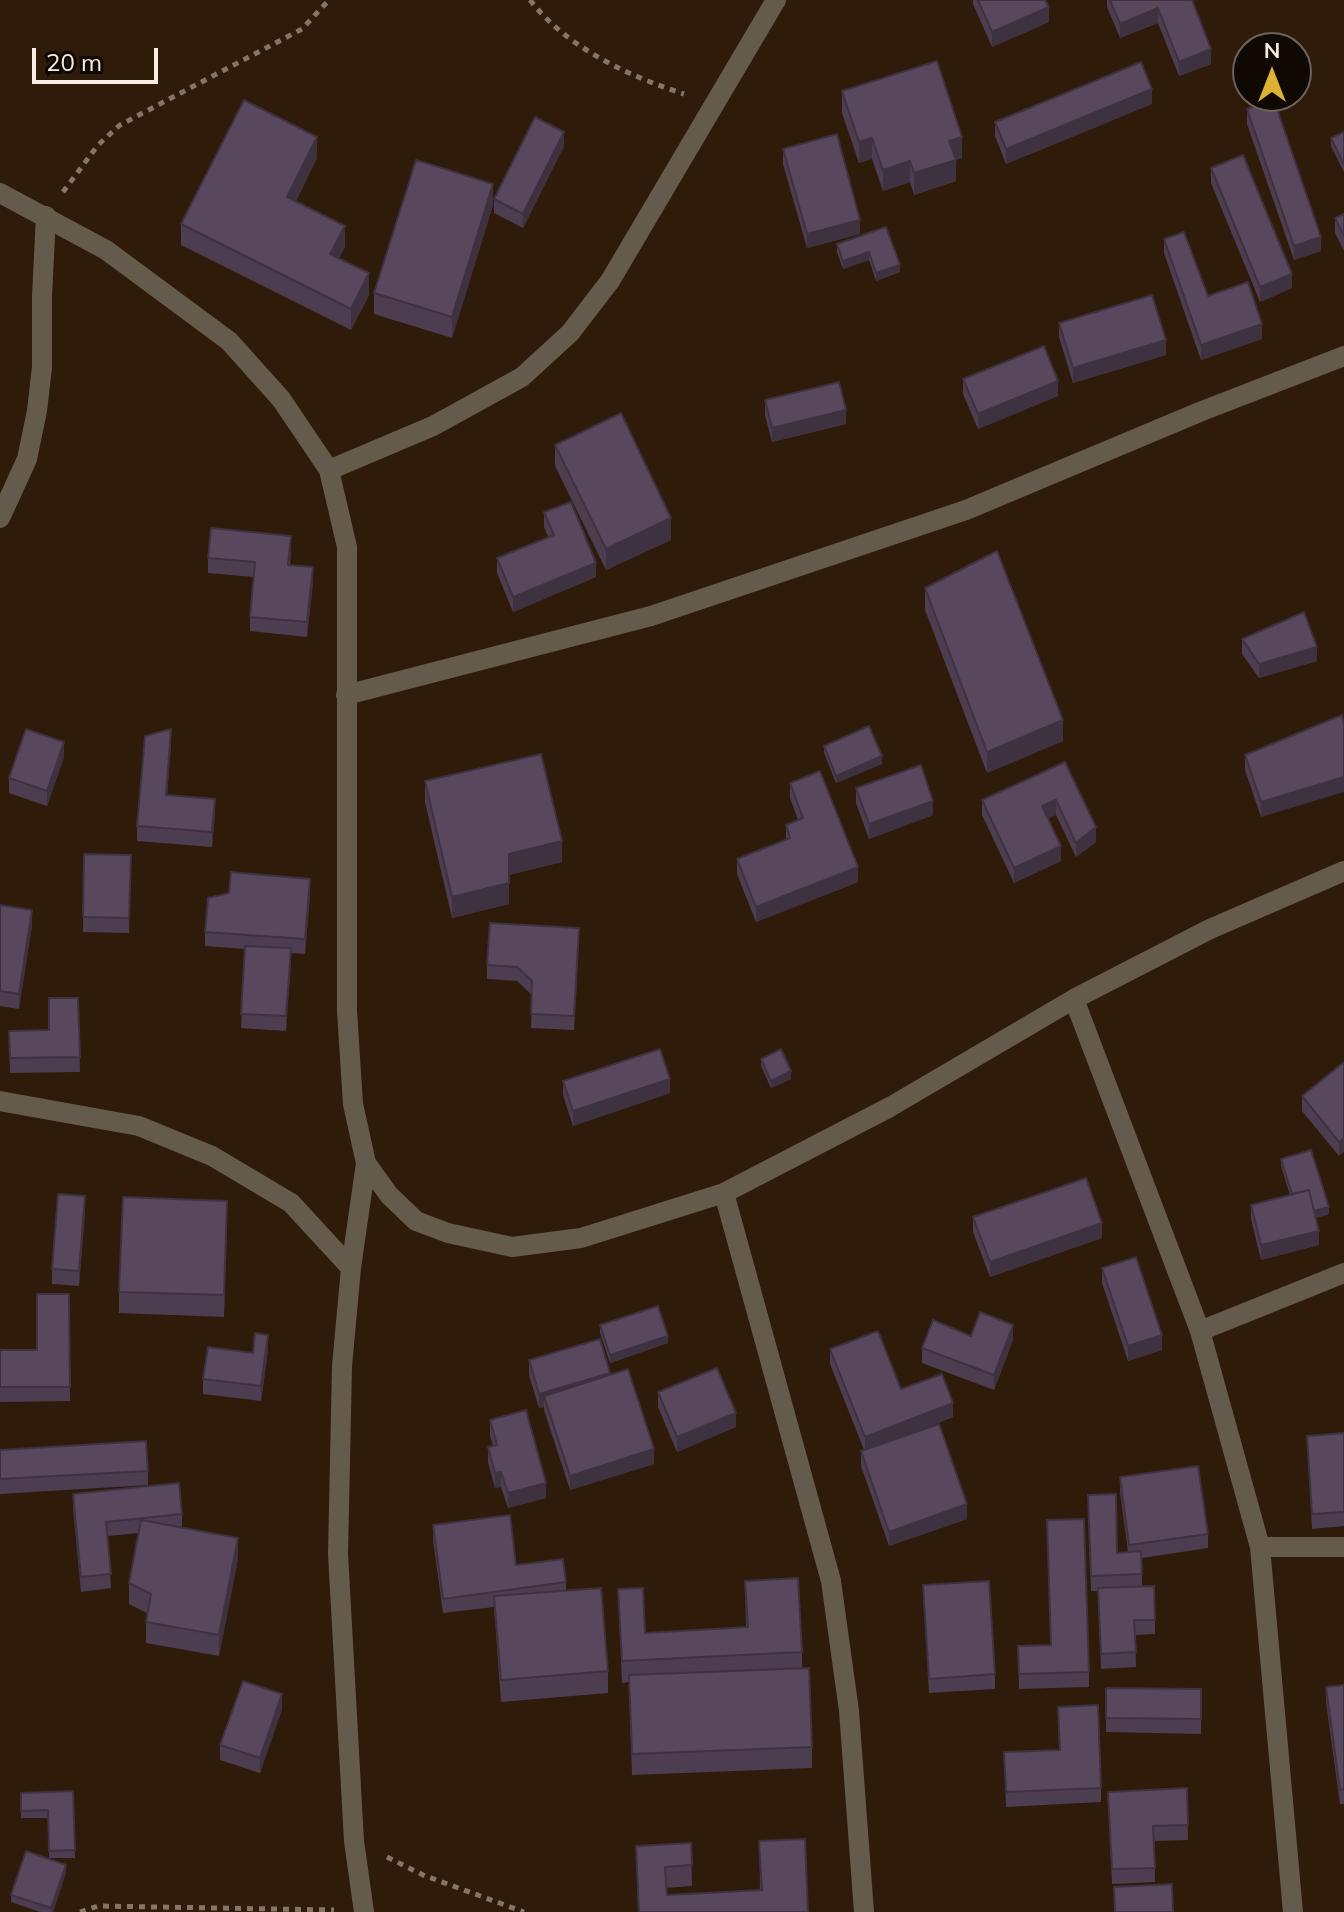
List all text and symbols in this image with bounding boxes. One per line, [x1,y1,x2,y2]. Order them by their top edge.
scale bar [36,32,162,82]
north arrow [1232,32,1312,112]
text: N [1264,36,1280,64]
text: 20 m [46,47,102,77]

